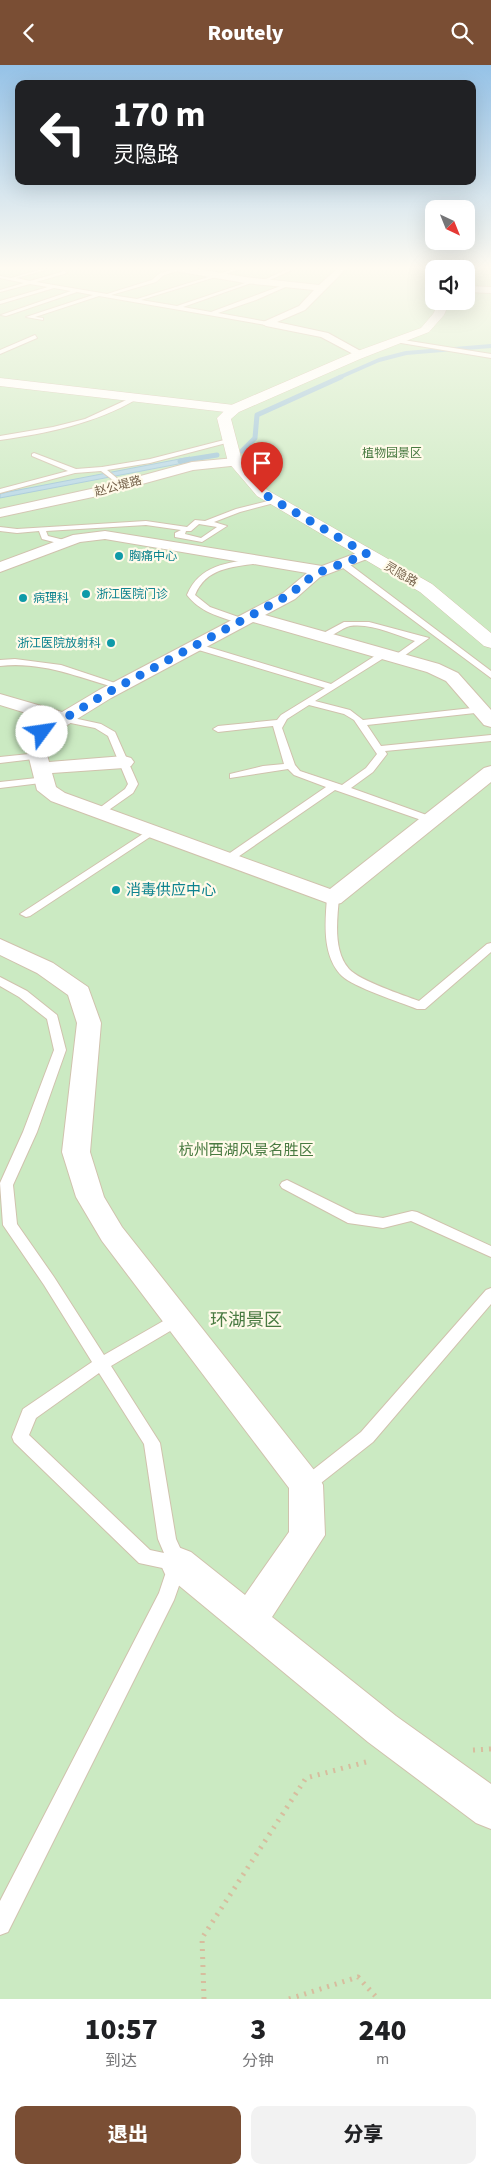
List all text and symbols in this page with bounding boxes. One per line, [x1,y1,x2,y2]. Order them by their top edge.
text: Routely [207,17,284,49]
icon: back [15,19,43,47]
icon: search [448,19,476,47]
text: 170 m [113,90,205,140]
icon: left [30,100,95,165]
text: 灵隐路 [113,139,179,171]
north arrow [425,200,475,250]
map controls [425,200,475,310]
button: sound [425,260,475,310]
pin [241,442,283,493]
park label: 植物园景区 [362,445,422,462]
icon: arrive [248,449,276,477]
street label: 赵公堤路 [93,472,144,501]
place label: 胸痛中心 [129,548,177,565]
marker: 胸痛中心 [113,550,125,562]
street label: 灵隐路 [381,558,421,591]
place label: 浙江医院门诊 [96,586,168,603]
marker: 浙江医院门诊 [80,588,92,600]
place label: 病理科 [33,590,69,607]
marker: 病理科 [17,592,29,604]
place label: 浙江医院放射科 [17,635,101,652]
marker: 浙江医院放射科 [105,637,117,649]
position arrow [15,705,67,757]
place label: 消毒供应中心 [126,880,216,901]
marker: 消毒供应中心 [110,884,122,896]
park label: 杭州西湖风景名胜区 [178,1140,314,1161]
park label: 环湖景区 [210,1308,282,1333]
text: 10:57 [84,2008,158,2051]
text: 3 [250,2008,266,2051]
text: 240 [359,2009,407,2052]
text: m [376,2048,389,2070]
text: 到达 [105,2050,137,2072]
text: 分钟 [242,2050,274,2072]
button: 退出 [15,2106,241,2164]
button: 分享 [251,2106,476,2164]

